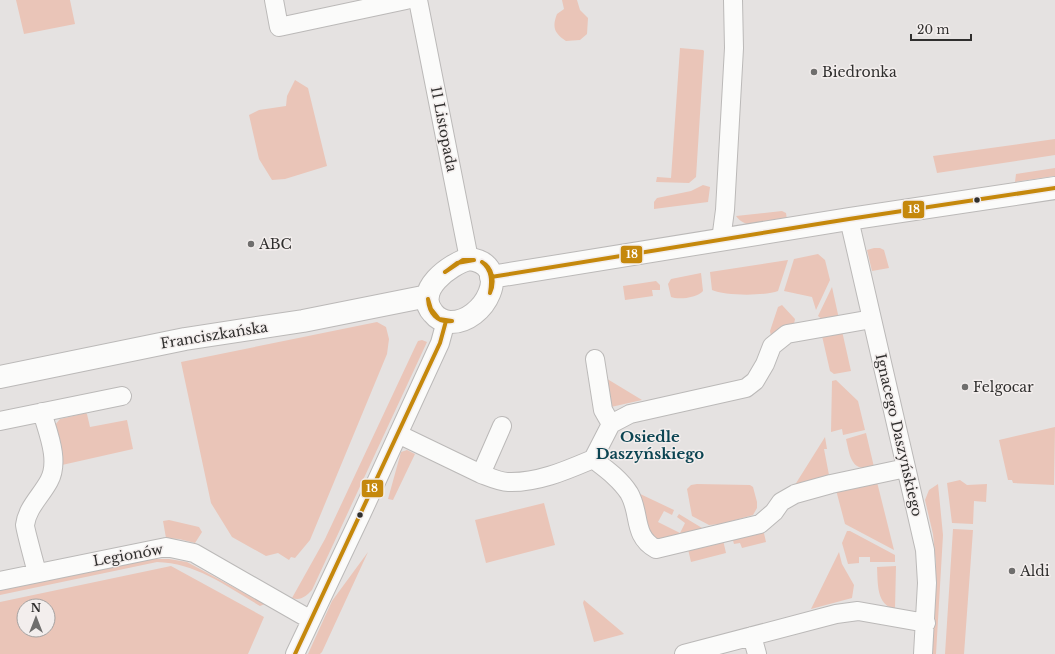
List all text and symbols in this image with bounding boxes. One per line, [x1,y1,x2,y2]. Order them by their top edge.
scale bar [911,16,971,42]
text: 20 m [917,22,949,37]
place label: Biedronka [822,63,897,81]
marker: Biedronka [809,67,819,77]
street label: 11 Listopada [427,85,461,174]
unlabelled marker [972,195,982,205]
line badge: 18 [902,200,925,219]
text: 18 [908,202,920,216]
place label: ABC [258,235,292,253]
marker: ABC [246,239,256,249]
line badge: 18 [620,245,643,264]
text: 18 [626,247,638,261]
street label: Franciszkańska [159,318,269,352]
street label: Ignacego Daszyńskiego [872,352,926,518]
place label: Felgocar [973,378,1034,396]
marker: Felgocar [960,382,970,392]
district label: Osiedle Daszyńskiego [596,427,704,463]
line badge: 18 [361,479,384,498]
text: 18 [366,481,378,495]
unlabelled marker [355,510,365,520]
street label: Legionów [91,540,165,570]
place label: Aldi [1019,562,1050,580]
marker: Aldi [1007,566,1017,576]
north arrow [16,598,56,638]
text: N [31,601,42,615]

